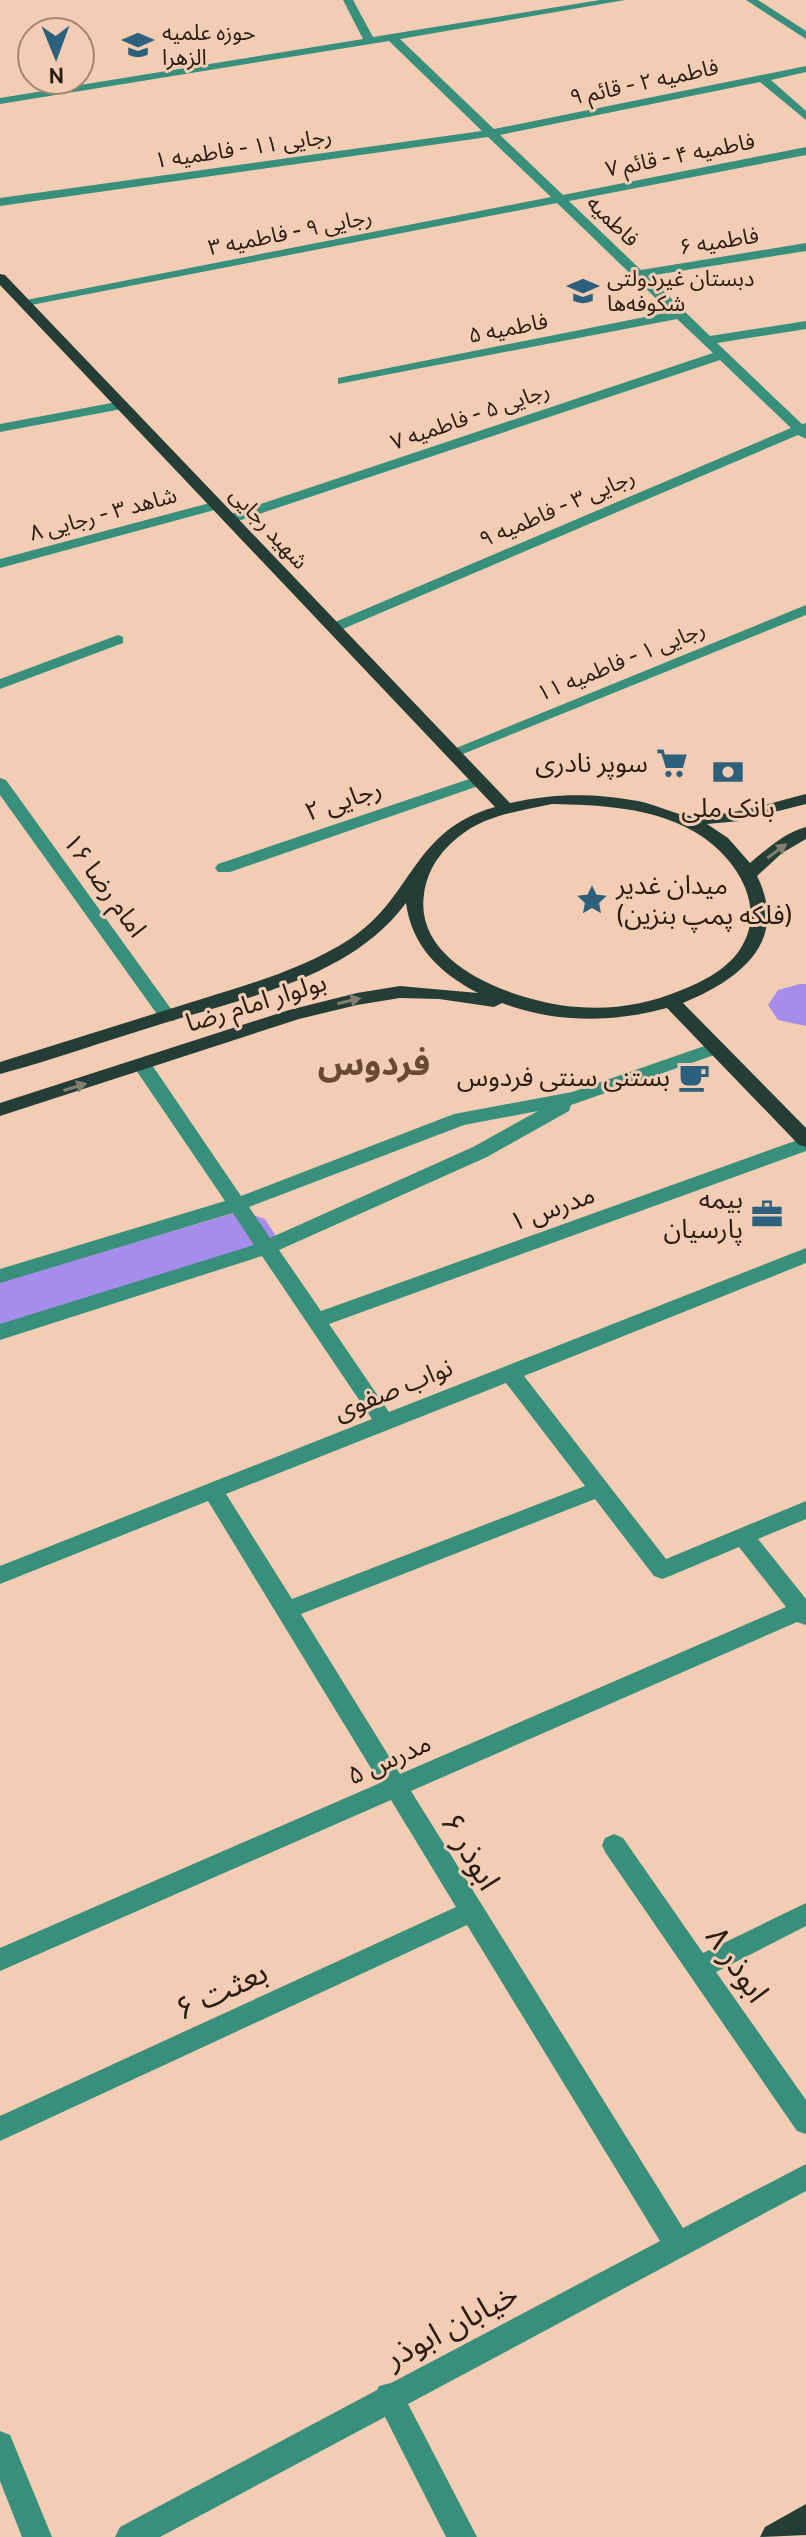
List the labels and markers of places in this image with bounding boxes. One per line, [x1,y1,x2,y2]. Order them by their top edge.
place label: حوزه علمیه الزهرا [162,19,256,71]
school or university icon: حوزه علمیه الزهرا [121,28,155,62]
place label: دبستان غیردولتی شکوفه‌ها [607,265,755,317]
school or university icon: دبستان غیردولتی شکوفه‌ها [566,274,600,308]
supermarket icon: سوپر نادری [655,746,689,780]
place label: سوپر نادری [535,747,648,780]
bank icon: بانک ملی [711,755,745,789]
place label: بانک ملی [681,792,775,824]
place label: میدان غدیر (فلکه پمپ بنزین) [615,869,793,933]
place icon: میدان غدیر (فلکه پمپ بنزین) [575,883,609,917]
cafe icon: بستنی سنتی فردوس [677,1060,711,1094]
place label: بستنی سنتی فردوس [457,1061,670,1093]
place label: بیمه پارسیان [663,1183,743,1246]
office icon: بیمه پارسیان [750,1197,784,1231]

